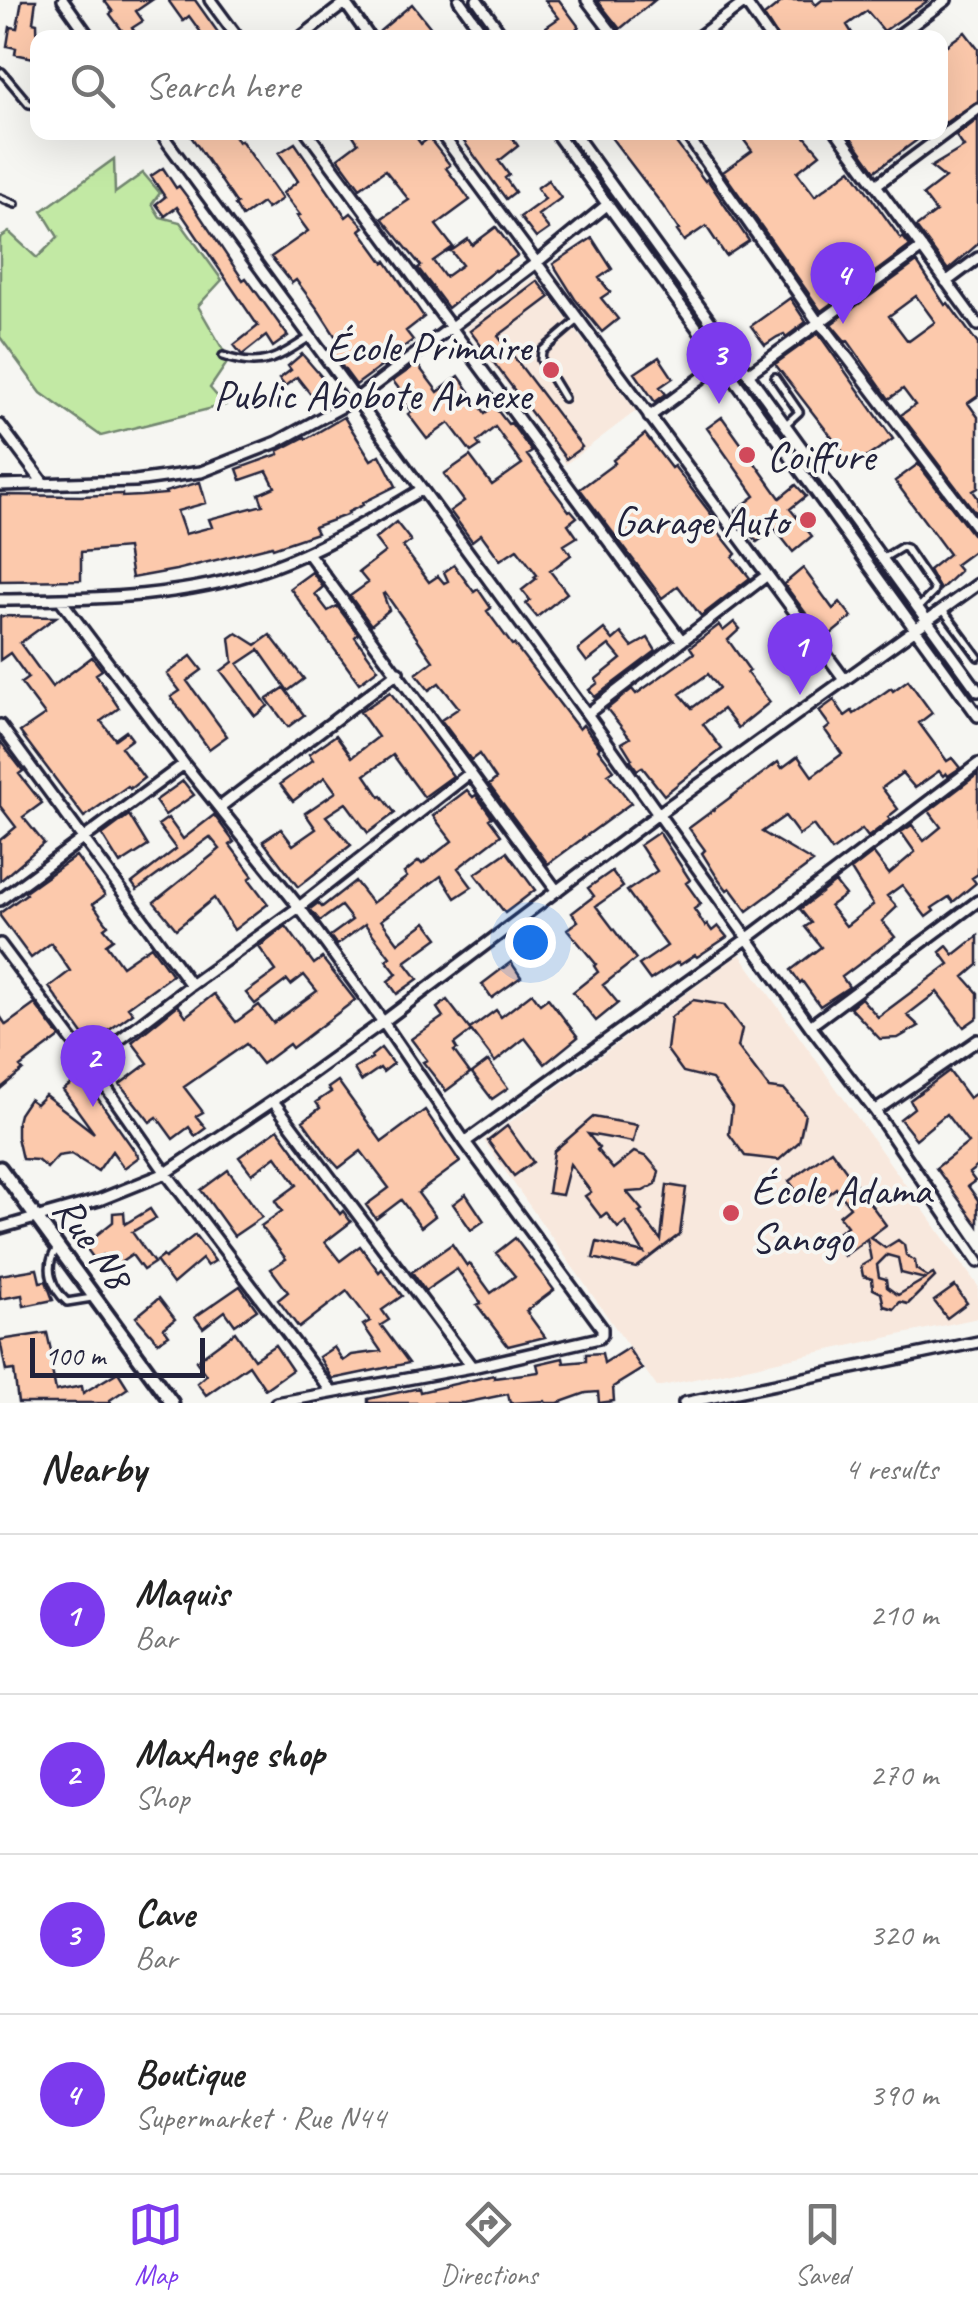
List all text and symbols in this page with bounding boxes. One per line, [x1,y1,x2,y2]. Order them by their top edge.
search box [30,30,948,140]
icon: search [65,58,120,113]
text: Search here [145,62,300,109]
pin: 4 [810,242,876,324]
place label: École Primaire Public Abobote Annexe [213,321,534,422]
pin: 3 [686,322,752,404]
marker: École Primaire Public Abobote Annexe [540,359,562,381]
place label: Coiffure [767,430,878,483]
marker: Coiffure [736,444,758,466]
place label: Garage Auto [614,495,792,548]
marker: Garage Auto [797,509,819,531]
pin: 1 [768,612,832,695]
your location [505,917,556,968]
pin: 2 [61,1024,126,1107]
place label: École Adama Sanogo [751,1164,934,1265]
street label: Rue N8 [41,1186,147,1304]
marker: École Adama Sanogo [720,1202,742,1224]
scale bar [30,1333,205,1378]
text: 100 m [45,1338,105,1373]
text: Nearby [40,1442,146,1495]
text: 4 results [844,1448,938,1489]
text: Maquis [135,1570,229,1617]
text: 1 [65,1594,80,1635]
text: 210 m [869,1594,938,1635]
text: Bar [135,1617,177,1658]
text: MaxAnge shop [135,1730,324,1777]
text: 2 [65,1754,80,1795]
text: 270 m [869,1754,938,1795]
text: Shop [135,1777,189,1818]
text: Cave [135,1890,195,1937]
text: 3 [65,1914,80,1955]
text: 320 m [869,1914,938,1955]
text: Bar [135,1937,177,1978]
text: Boutique [135,2050,244,2097]
text: 4 [65,2074,80,2115]
text: 390 m [869,2074,938,2115]
text: Supermarket · Rue N44 [135,2097,386,2138]
tab: Map [128,2197,183,2292]
tab: Directions [440,2197,538,2292]
tab: Saved [795,2197,850,2292]

